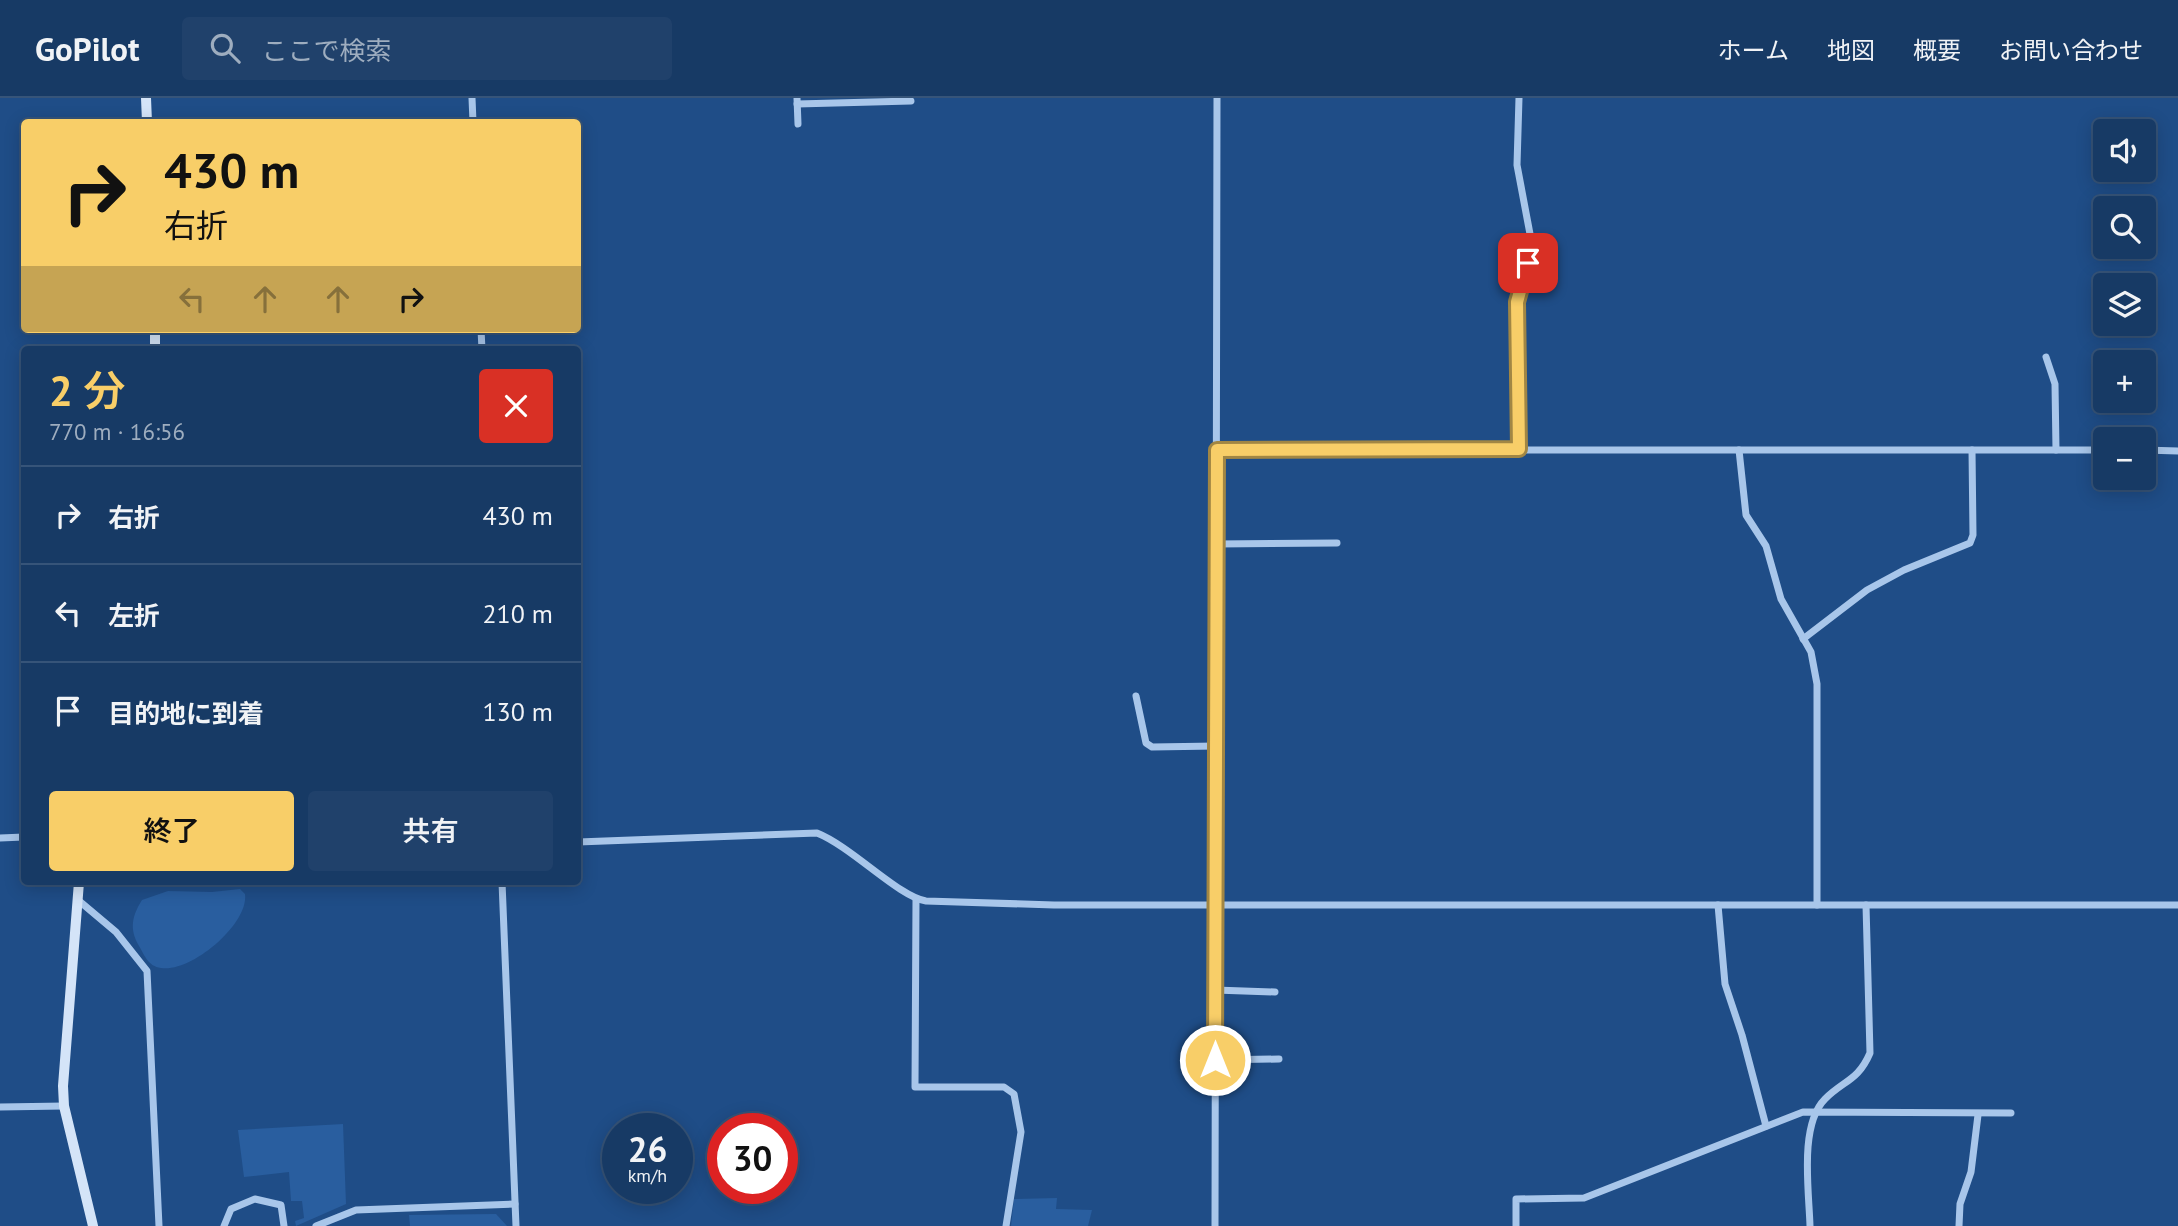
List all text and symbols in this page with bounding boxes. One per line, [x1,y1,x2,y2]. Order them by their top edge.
search box [182,17,672,80]
text: GoPilot [35,27,140,70]
icon: search [206,29,244,67]
text: ここで検索 [262,34,392,67]
text: ホーム [1718,35,1789,66]
text: 地図 [1827,35,1875,66]
text: 概要 [1913,35,1961,66]
text: お問い合わせ [1999,35,2143,66]
map controls [2093,119,2156,490]
button: sound [2093,119,2156,182]
text: 430 m [164,138,299,202]
icon: right [49,147,140,238]
button: search [2093,196,2156,259]
text: 右折 [164,204,228,246]
pin [1498,233,1558,293]
icon: arrive [1509,244,1547,282]
button: layers [2093,273,2156,336]
icon: left [173,280,211,318]
icon: ahead [246,280,284,318]
icon: ahead [319,280,357,318]
icon: right [392,280,430,318]
button: + [2093,350,2156,413]
text: 2 分 [49,363,125,418]
button: close [479,369,553,443]
text: 770 m · 16:56 [49,417,185,446]
button: − [2093,427,2156,490]
icon: right [49,496,87,534]
text: 430 m [482,499,553,532]
text: 右折 [108,501,160,534]
icon: left [49,594,87,632]
text: 210 m [482,597,553,630]
text: 左折 [108,599,160,632]
icon: arrive [49,692,87,730]
text: 130 m [482,695,553,728]
text: 目的地に到着 [108,697,264,730]
button: 終了 [49,791,294,871]
button: 共有 [308,791,553,871]
position arrow [1178,1023,1252,1097]
speed limit sign: 30 [707,1113,798,1204]
text: 26 [628,1126,667,1172]
text: km/h [628,1164,667,1187]

